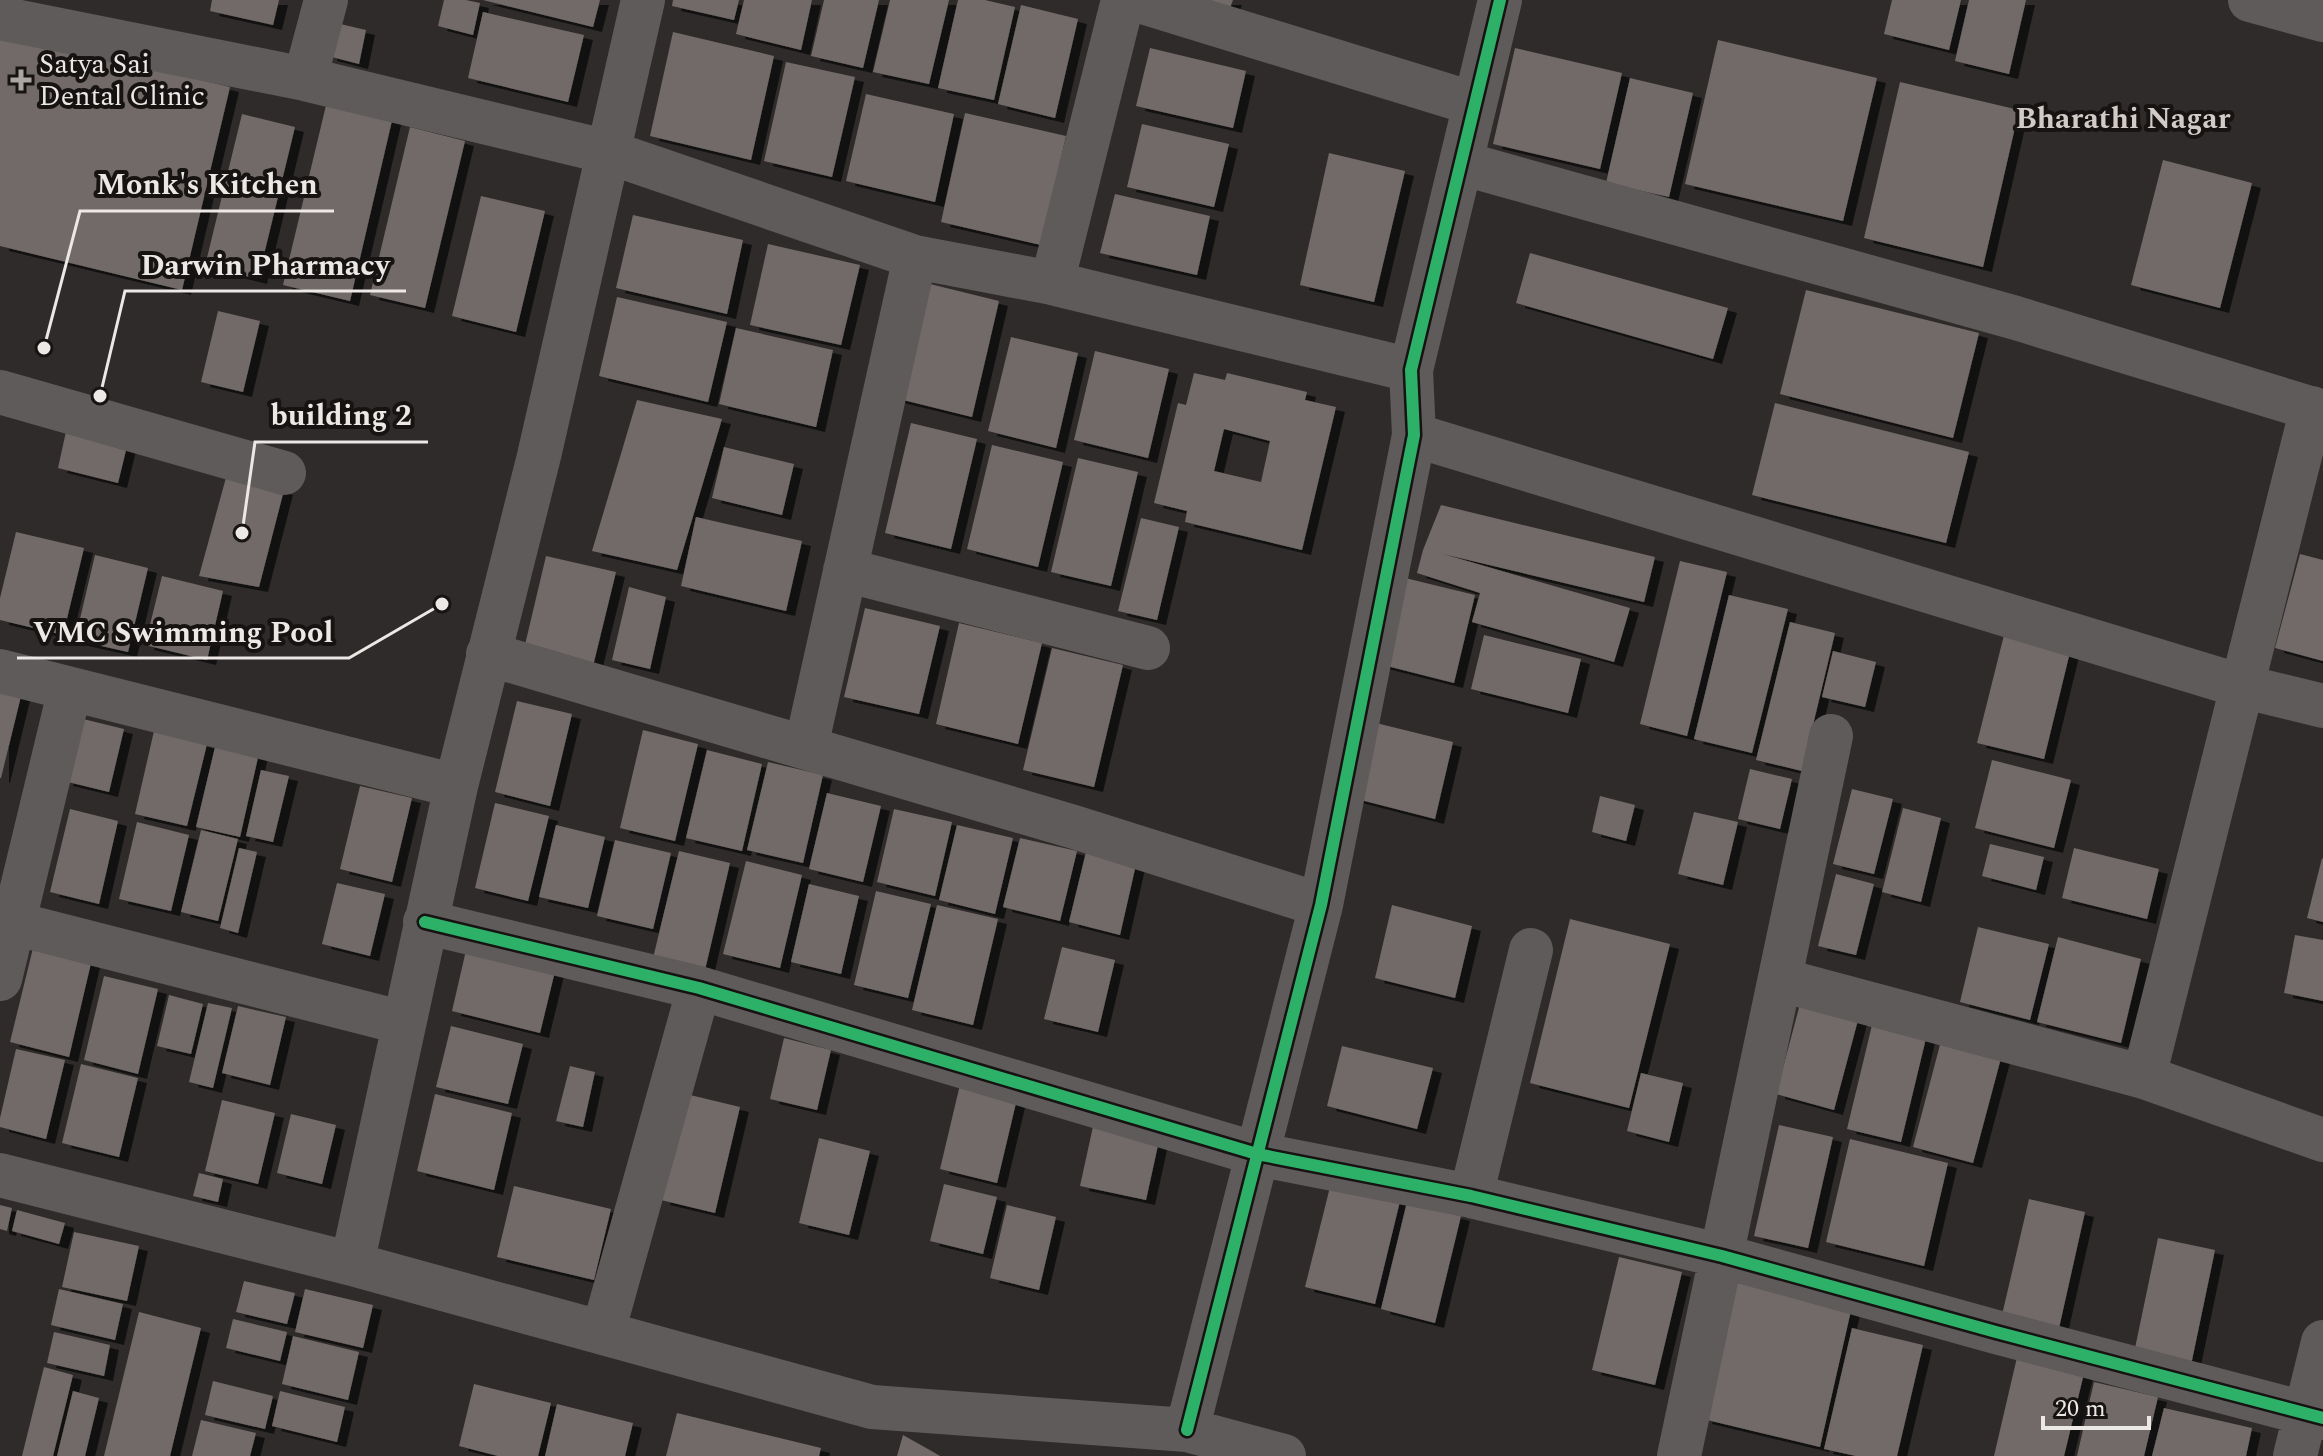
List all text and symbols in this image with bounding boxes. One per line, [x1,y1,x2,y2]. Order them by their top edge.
place label: Satya Sai Dental Clinic [39,43,205,118]
marker: Satya Sai Dental Clinic [10,69,32,91]
district label: Bharathi Nagar [2016,96,2231,142]
callout: Monk's Kitchen [80,157,334,211]
text: Monk's Kitchen [96,162,318,208]
callout: Darwin Pharmacy [125,237,406,291]
text: Darwin Pharmacy [141,243,391,289]
callout: building 2 [255,388,428,442]
text: building 2 [270,393,412,439]
callout: VMC Swimming Pool [17,604,349,658]
text: VMC Swimming Pool [33,610,333,656]
scale bar [2043,1380,2149,1430]
text: 20 m [2055,1391,2106,1427]

